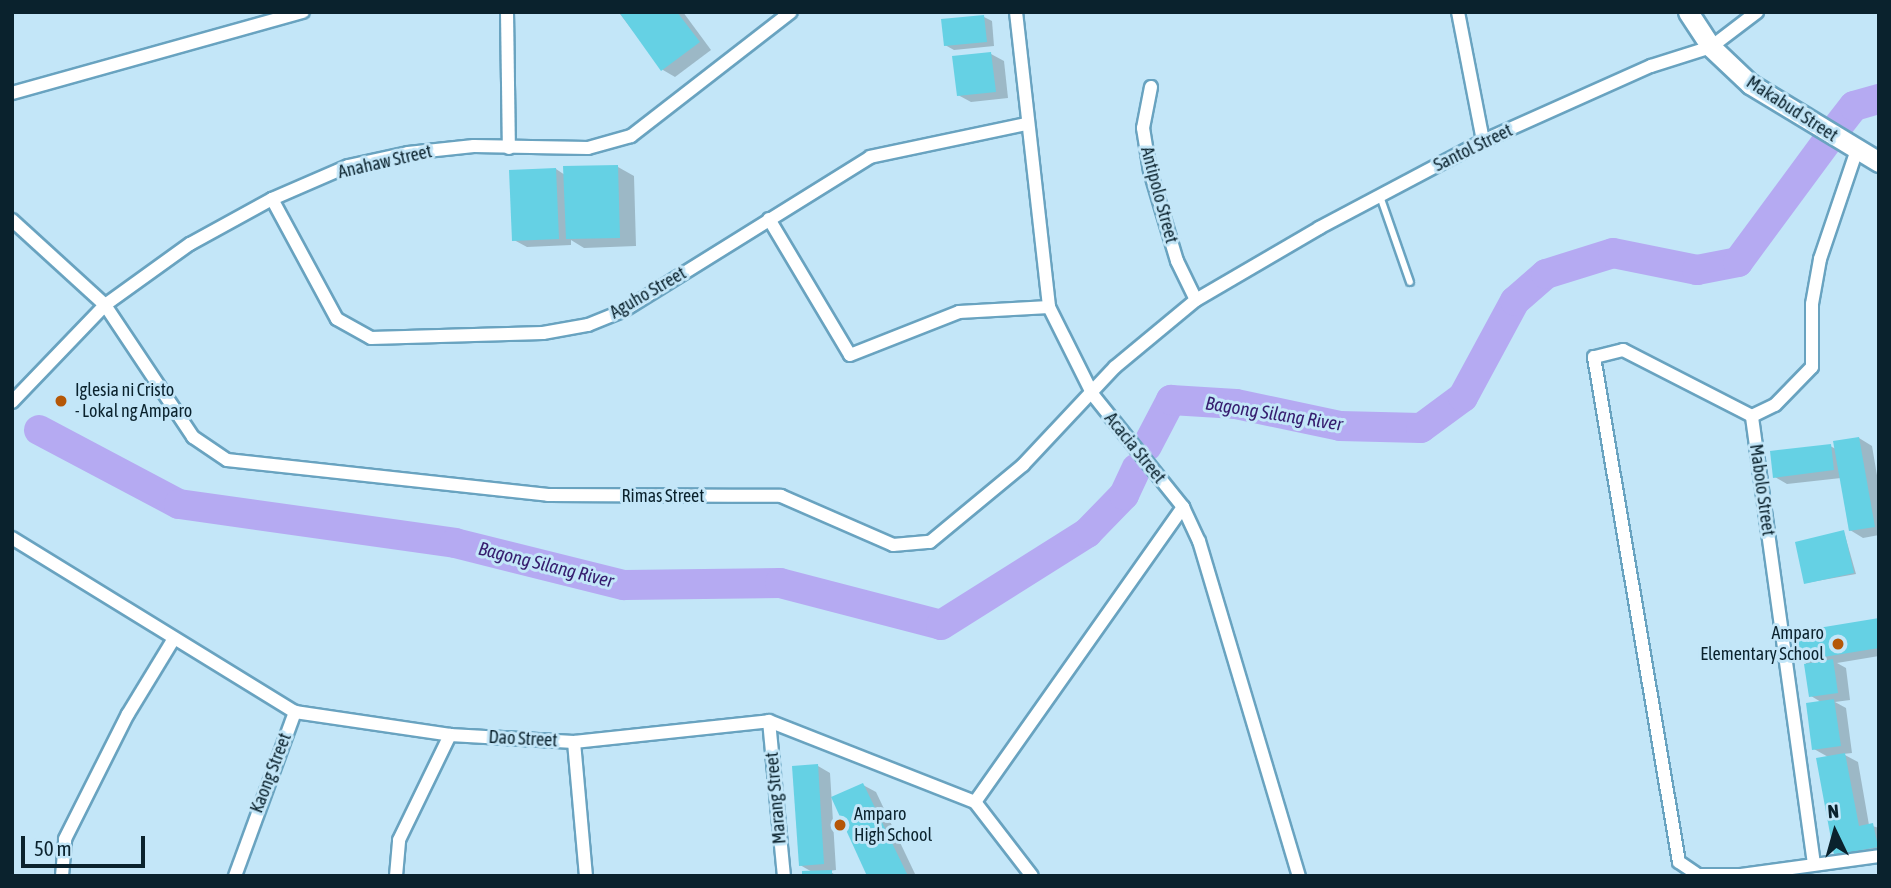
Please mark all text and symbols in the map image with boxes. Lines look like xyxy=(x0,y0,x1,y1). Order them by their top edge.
street label: Makabud Street xyxy=(1742,72,1842,146)
street label: Santol Street xyxy=(1430,120,1516,176)
street label: Anahaw Street xyxy=(336,141,434,183)
street label: Antipolo Street xyxy=(1136,144,1182,246)
street label: Aguho Street xyxy=(606,263,690,323)
place label: Iglesia ni Cristo - Lokal ng Amparo xyxy=(75,380,192,422)
water label: Bagong Silang River xyxy=(1204,392,1344,436)
marker: Iglesia ni Cristo - Lokal ng Amparo xyxy=(53,393,69,409)
street label: Acacia Street xyxy=(1100,408,1170,488)
street label: Mabolo Street xyxy=(1745,443,1779,537)
street label: Rimas Street xyxy=(622,485,704,507)
water label: Bagong Silang River xyxy=(476,537,616,593)
place label: Amparo Elementary School xyxy=(1700,623,1824,666)
marker: Amparo Elementary School xyxy=(1830,636,1846,652)
street label: Dao Street xyxy=(488,726,558,752)
street label: Kaong Street xyxy=(246,730,296,816)
street label: Marang Street xyxy=(761,751,791,845)
north arrow xyxy=(1800,797,1870,867)
text: N xyxy=(1827,800,1840,823)
place label: Amparo High School xyxy=(854,804,932,846)
marker: Amparo High School xyxy=(832,817,848,833)
scale bar xyxy=(24,822,149,866)
text: 50 m xyxy=(34,836,72,860)

